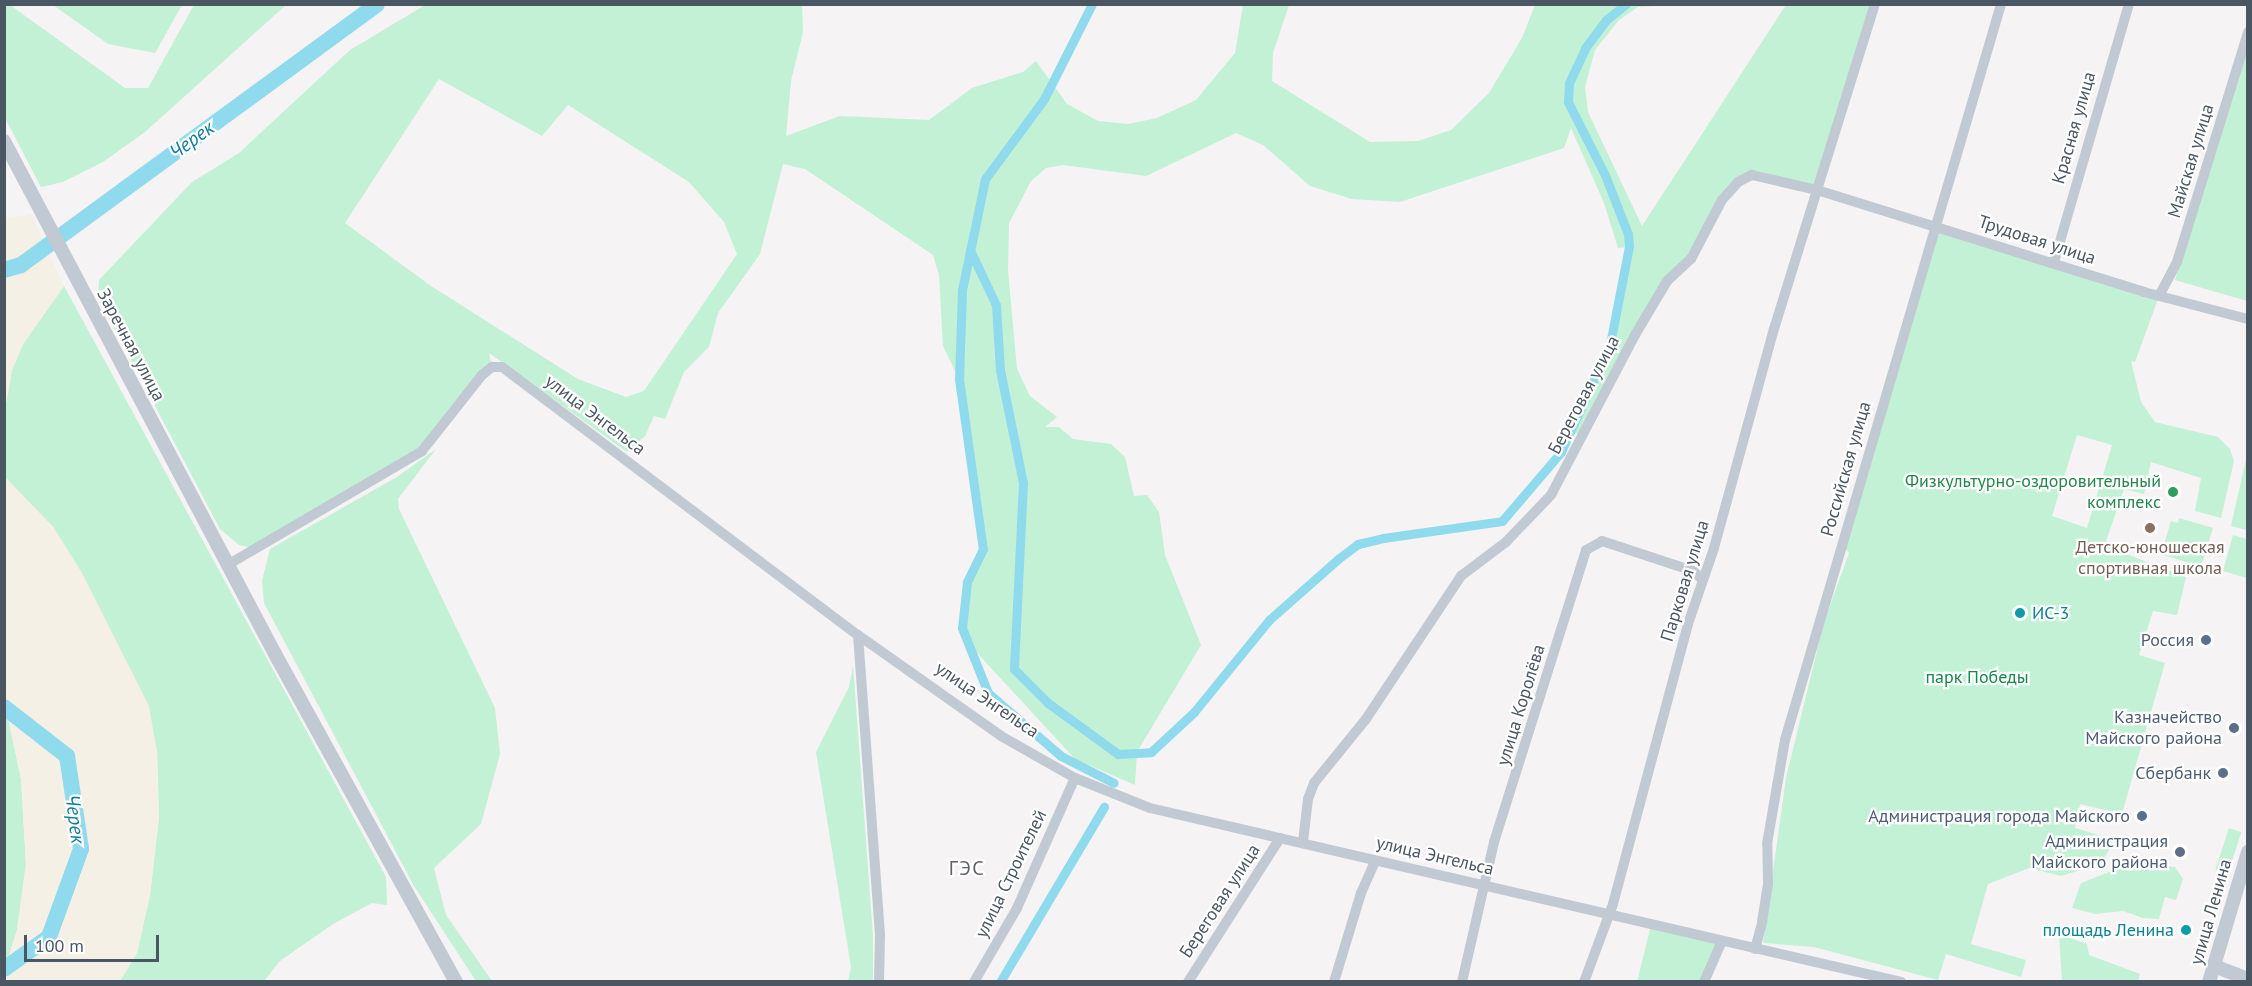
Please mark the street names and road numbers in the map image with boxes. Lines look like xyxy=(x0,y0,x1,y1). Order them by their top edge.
street label: Красная улица xyxy=(2048,69,2100,187)
street label: Майская улица xyxy=(2163,102,2219,220)
street label: Трудовая улица xyxy=(1976,211,2098,269)
street label: Заречная улица xyxy=(92,285,170,405)
street label: Береговая улица xyxy=(1544,332,1624,458)
street label: улица Энгельса xyxy=(541,370,649,460)
street label: Российская улица xyxy=(1816,399,1876,539)
street label: Парковая улица xyxy=(1656,518,1714,644)
street label: улица Королёва xyxy=(1492,642,1550,768)
street label: улица Энгельса xyxy=(931,657,1043,743)
street label: улица Строителей xyxy=(971,806,1051,942)
street label: улица Энгельса xyxy=(1374,832,1496,880)
street label: Береговая улица xyxy=(1175,840,1265,962)
street label: улица Ленина xyxy=(2186,857,2236,967)

